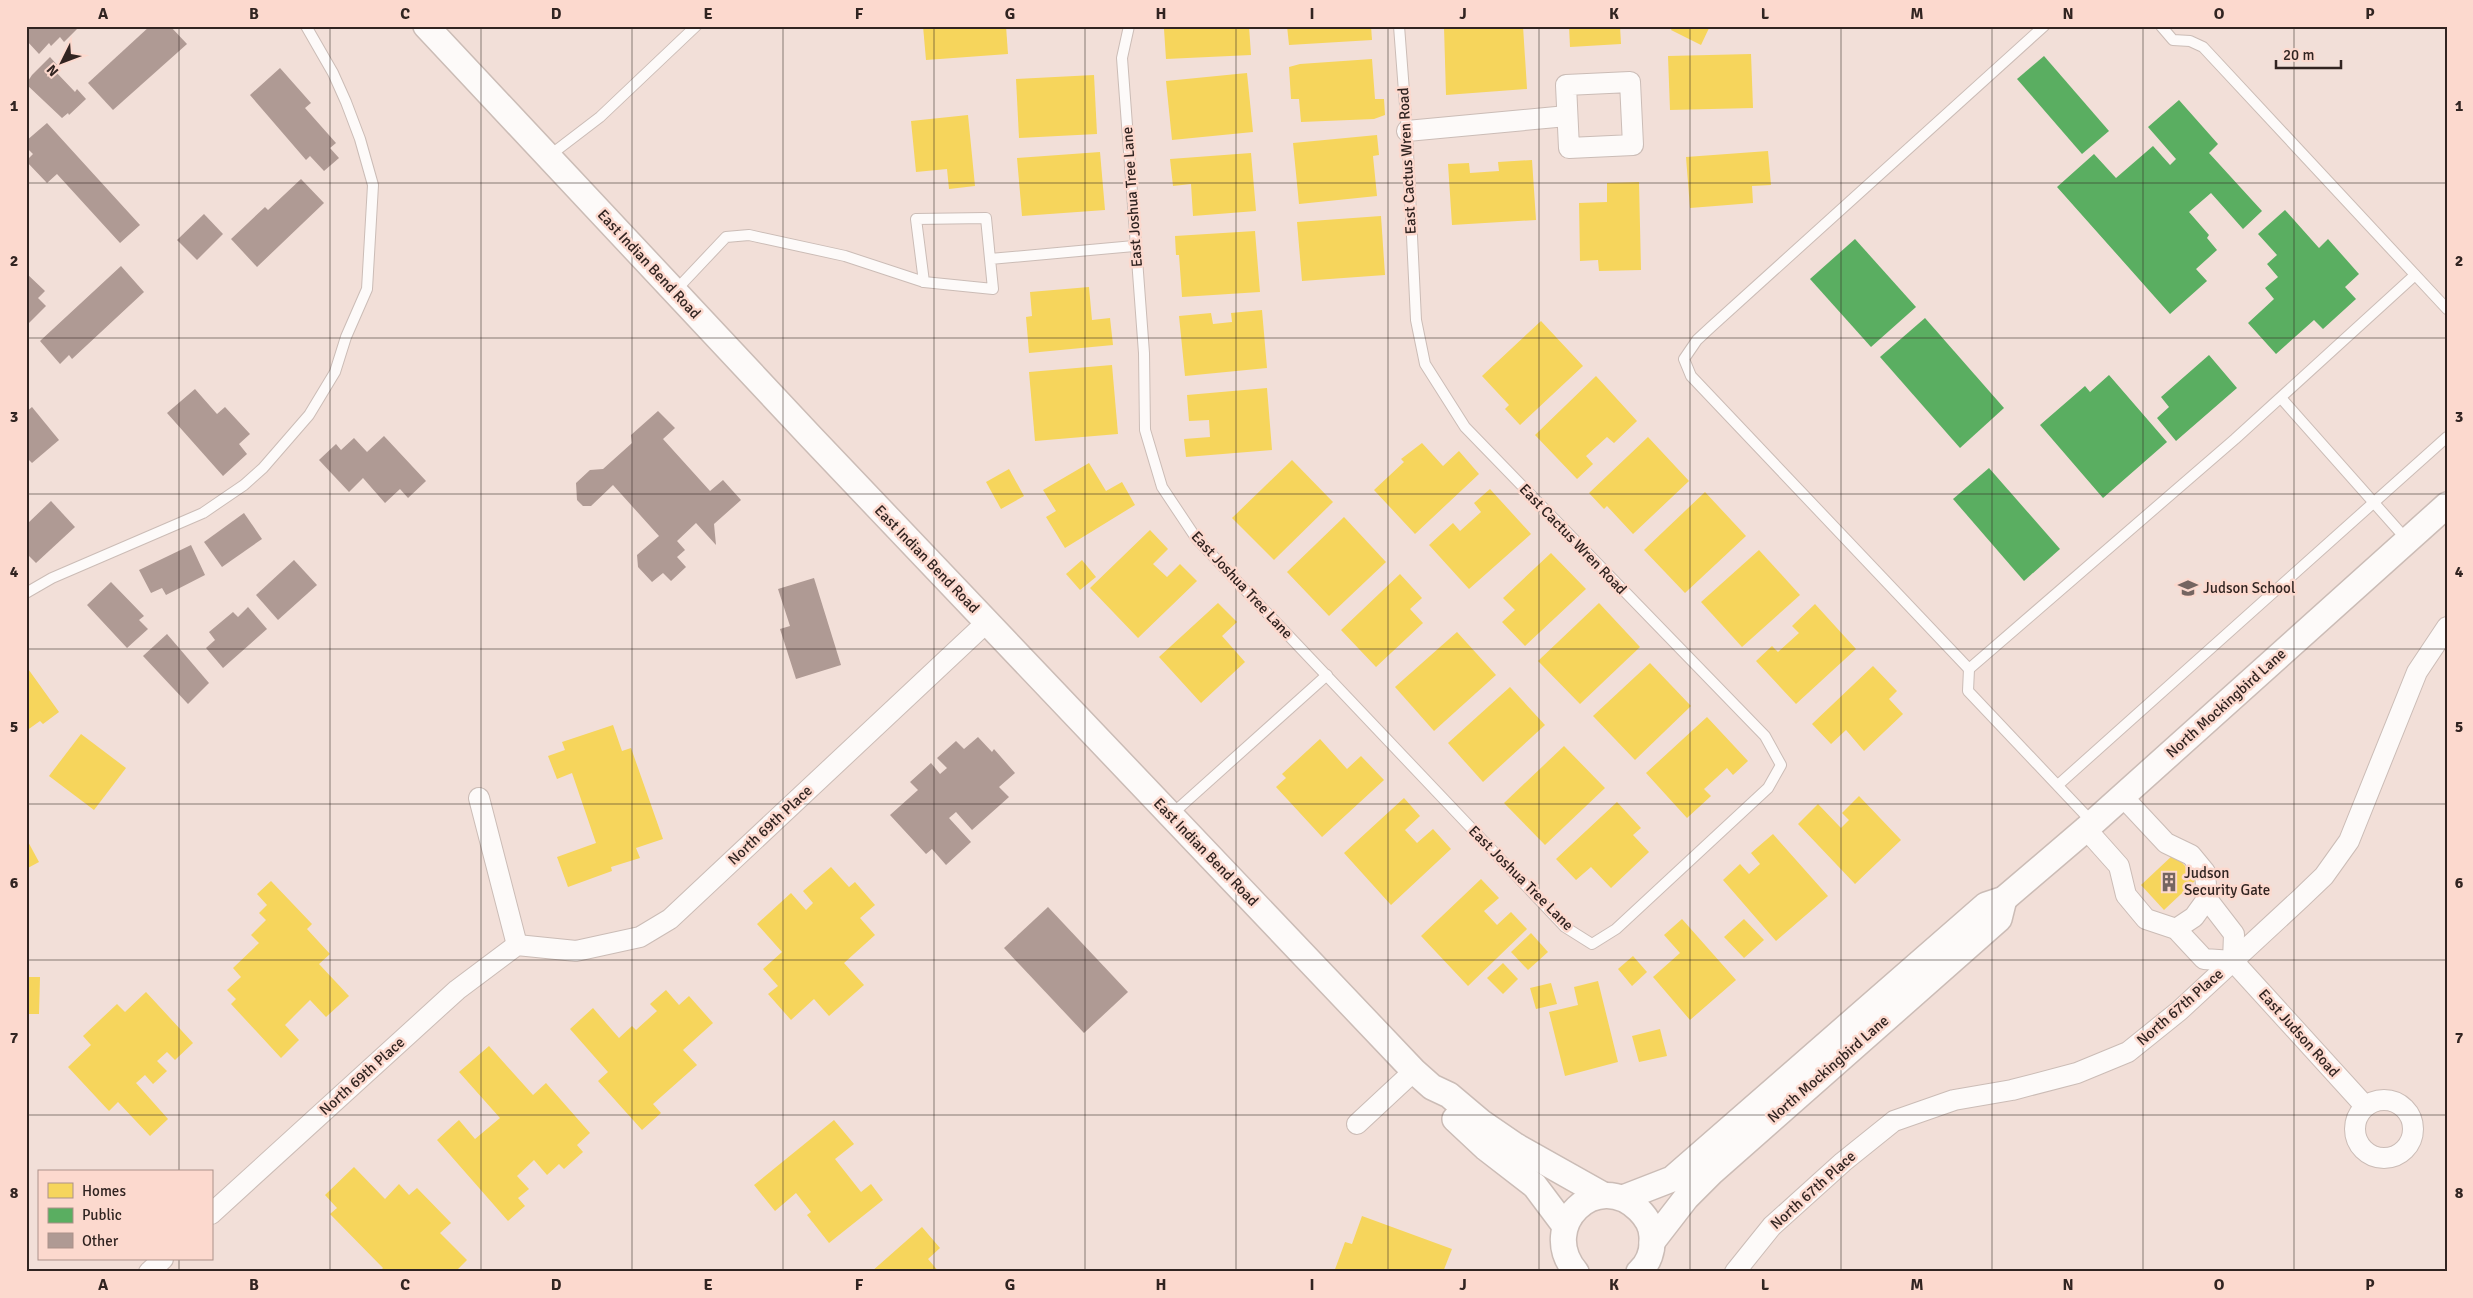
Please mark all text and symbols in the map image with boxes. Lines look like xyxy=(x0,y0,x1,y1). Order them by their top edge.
text: A xyxy=(98,4,109,24)
text: B xyxy=(249,4,259,24)
text: C xyxy=(400,4,410,24)
text: D xyxy=(551,4,562,24)
text: E xyxy=(703,4,713,24)
text: F xyxy=(855,4,864,24)
text: G xyxy=(1005,4,1015,24)
text: H xyxy=(1156,4,1166,24)
text: I xyxy=(1309,4,1315,24)
text: J xyxy=(1459,4,1467,24)
text: K xyxy=(1609,4,1619,24)
text: L xyxy=(1761,4,1770,24)
text: M xyxy=(1910,4,1924,24)
text: N xyxy=(2062,4,2074,24)
text: O xyxy=(2214,4,2225,24)
text: P xyxy=(2365,4,2375,24)
north arrow xyxy=(38,38,88,88)
scale bar xyxy=(2276,38,2340,70)
text: 20 m xyxy=(2283,46,2314,64)
text: N xyxy=(43,61,62,80)
street label: East Cactus Wren Road xyxy=(1394,87,1420,235)
text: 1 xyxy=(10,96,19,116)
text: 1 xyxy=(2455,96,2464,116)
street label: East Joshua Tree Lane xyxy=(1118,126,1146,268)
street label: East Indian Bend Road xyxy=(594,206,704,322)
text: 2 xyxy=(10,251,18,271)
text: 2 xyxy=(2455,251,2463,271)
text: 3 xyxy=(10,407,18,427)
text: 3 xyxy=(2455,407,2463,427)
street label: East Cactus Wren Road xyxy=(1516,480,1630,598)
street label: East Indian Bend Road xyxy=(871,501,983,617)
street label: East Joshua Tree Lane xyxy=(1187,527,1297,643)
text: 4 xyxy=(10,562,19,582)
text: 4 xyxy=(2455,562,2464,582)
school or university icon: Judson School xyxy=(2177,577,2199,599)
place label: Judson School xyxy=(2203,579,2295,597)
street label: North Mockingbird Lane xyxy=(2162,645,2290,761)
text: 5 xyxy=(10,717,18,737)
text: 5 xyxy=(2455,717,2463,737)
street label: North 69th Place xyxy=(724,781,816,869)
street label: East Indian Bend Road xyxy=(1150,794,1262,910)
street label: East Joshua Tree Lane xyxy=(1465,822,1577,934)
place label: Judson Security Gate xyxy=(2184,864,2270,899)
building icon: Judson Security Gate xyxy=(2158,871,2180,893)
text: 6 xyxy=(10,873,19,893)
text: 6 xyxy=(2455,873,2464,893)
street label: North 67th Place xyxy=(2133,965,2227,1049)
street label: East Judson Road xyxy=(2255,985,2343,1081)
street label: North Mockingbird Lane xyxy=(1764,1011,1892,1127)
text: 7 xyxy=(10,1028,19,1048)
text: 7 xyxy=(2455,1028,2464,1048)
street label: North 69th Place xyxy=(316,1033,408,1119)
street label: North 67th Place xyxy=(1767,1147,1859,1233)
legend xyxy=(38,1170,212,1260)
text: Homes xyxy=(82,1182,126,1200)
text: 8 xyxy=(10,1183,19,1203)
text: 8 xyxy=(2455,1183,2464,1203)
text: Public xyxy=(82,1206,122,1224)
text: Other xyxy=(82,1232,119,1250)
text: A xyxy=(98,1275,109,1295)
text: B xyxy=(249,1275,259,1295)
text: C xyxy=(400,1275,410,1295)
text: D xyxy=(551,1275,562,1295)
text: E xyxy=(703,1275,713,1295)
text: F xyxy=(855,1275,864,1295)
text: G xyxy=(1005,1275,1015,1295)
text: H xyxy=(1156,1275,1166,1295)
text: I xyxy=(1309,1275,1315,1295)
text: J xyxy=(1459,1275,1467,1295)
text: K xyxy=(1609,1275,1619,1295)
text: L xyxy=(1761,1275,1770,1295)
text: M xyxy=(1910,1275,1924,1295)
text: N xyxy=(2062,1275,2074,1295)
text: O xyxy=(2214,1275,2225,1295)
text: P xyxy=(2365,1275,2375,1295)

